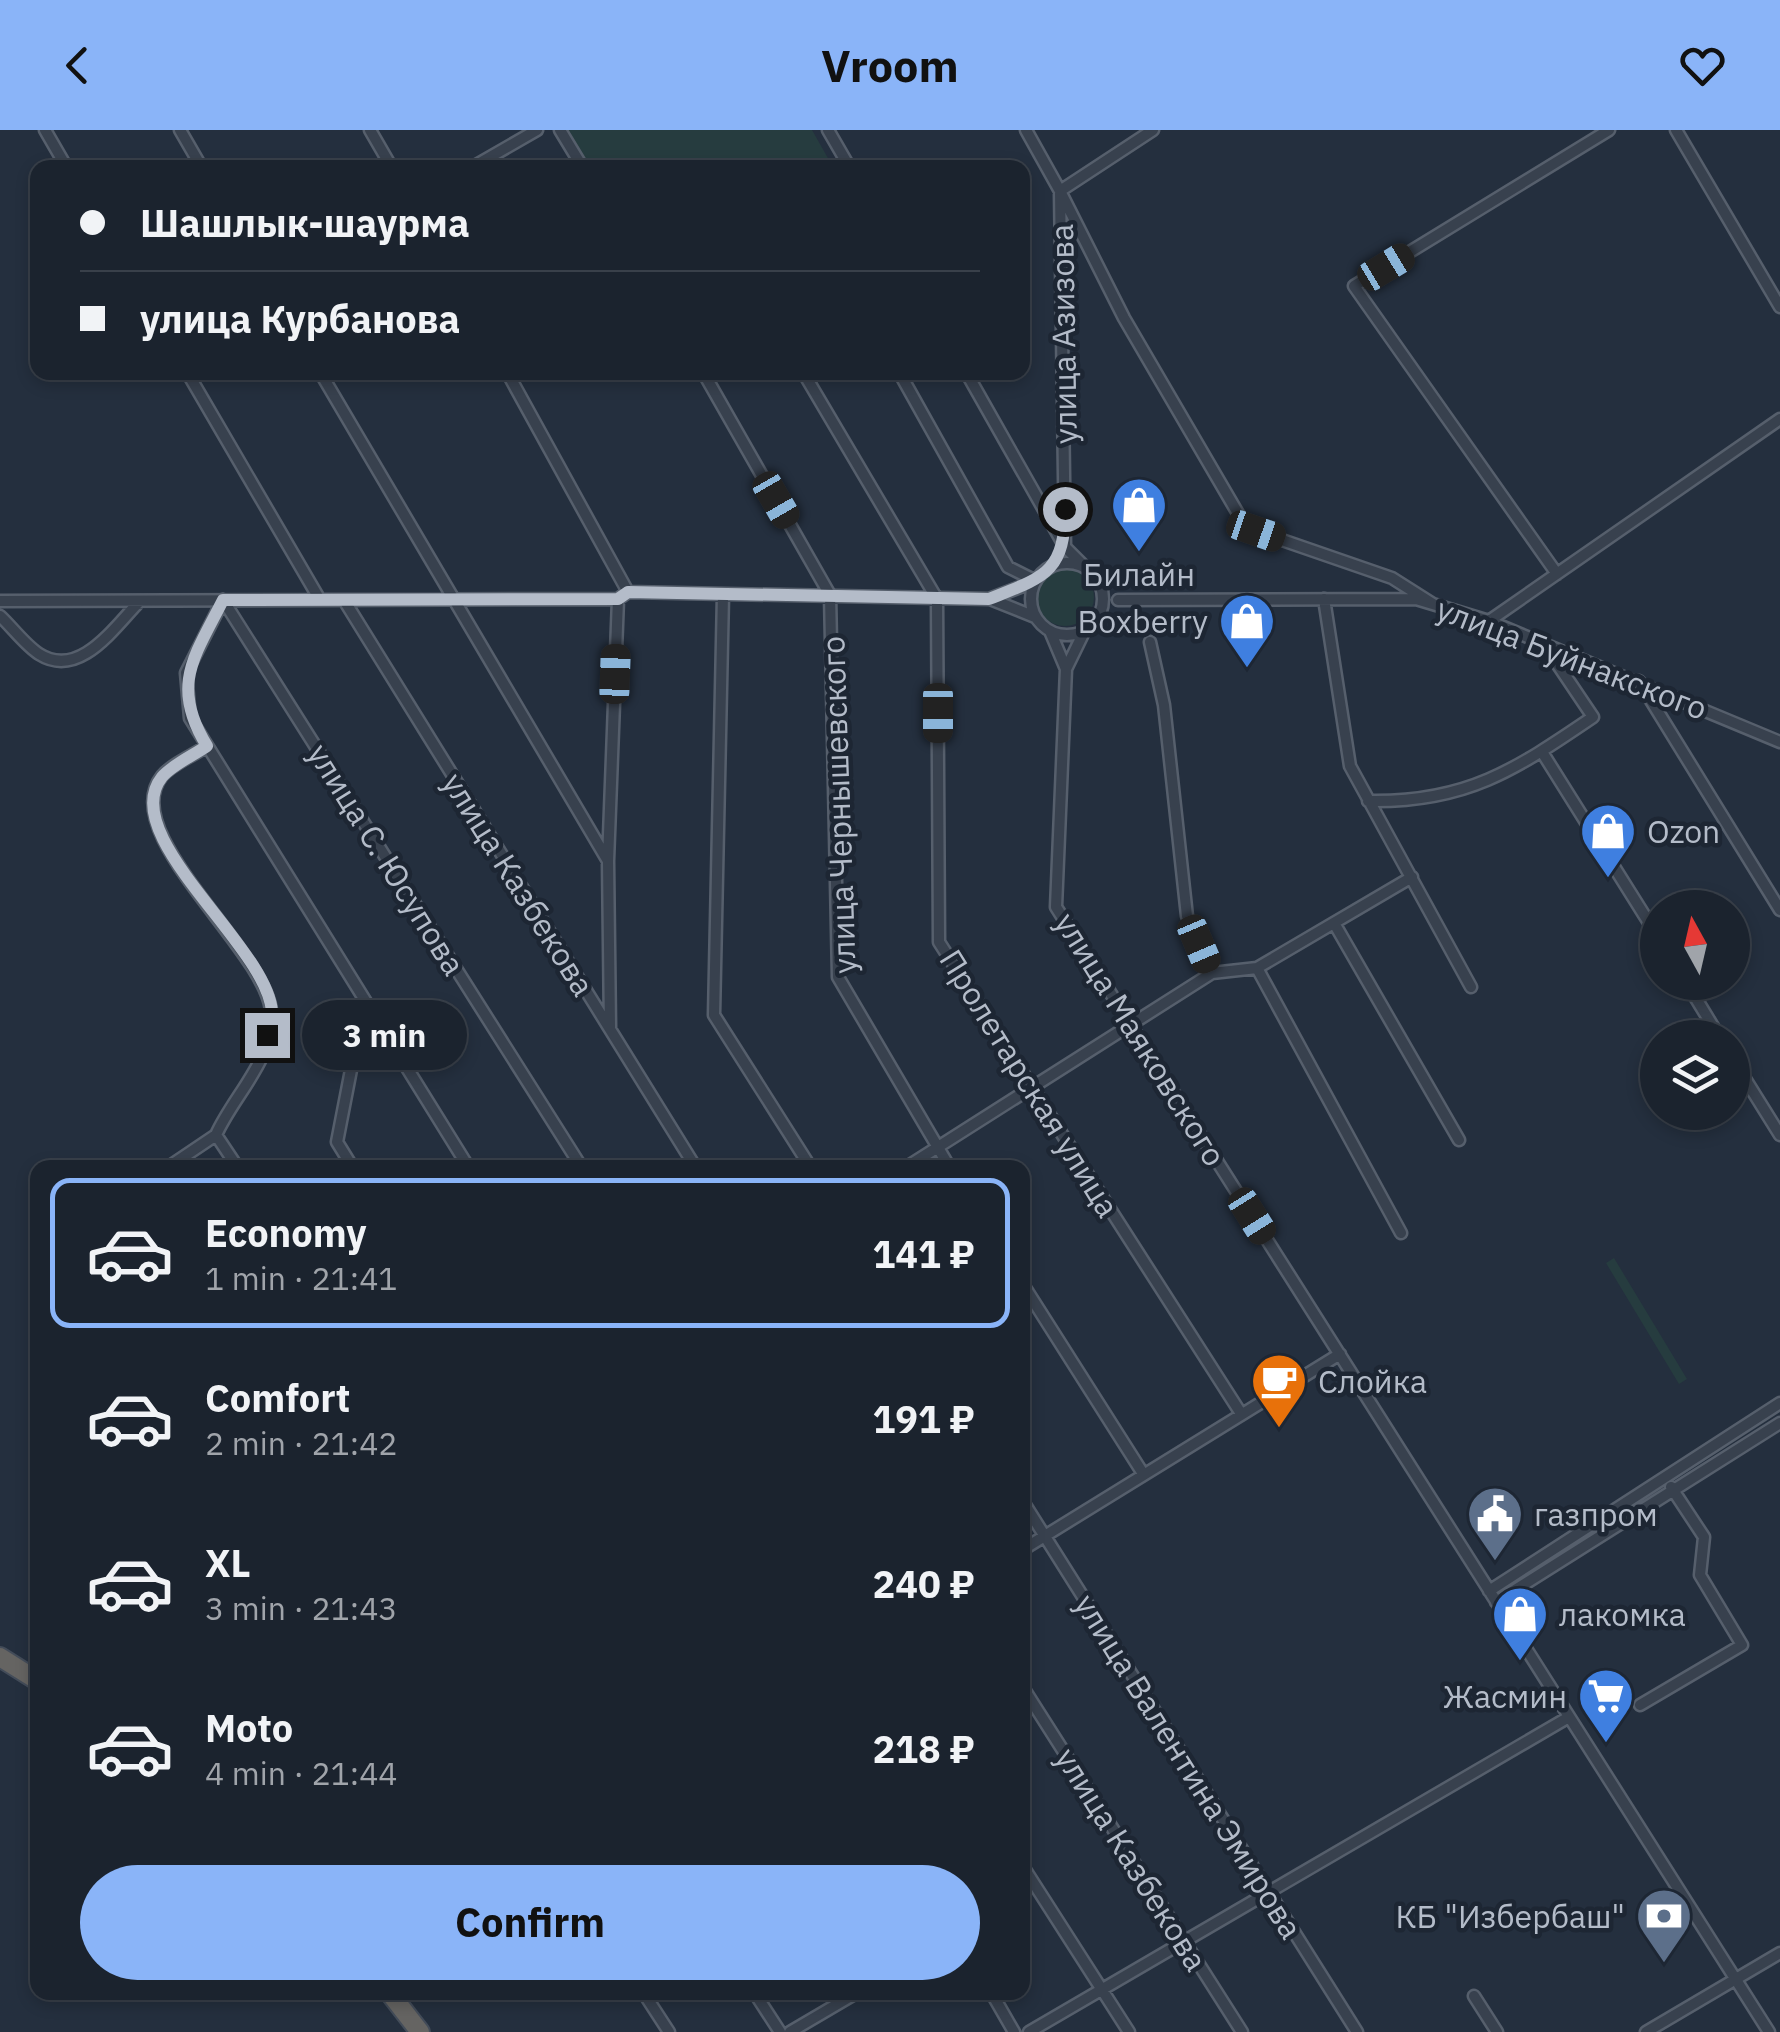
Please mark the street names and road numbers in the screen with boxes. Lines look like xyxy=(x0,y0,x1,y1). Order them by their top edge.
street label: улица Азизова xyxy=(1040,224,1086,444)
street label: улица Буйнакского xyxy=(1431,587,1713,729)
street label: улица Чернышевского xyxy=(811,635,865,975)
street label: улица С. Юсупова xyxy=(299,735,475,983)
street label: улица Казбекова xyxy=(433,764,605,1004)
street label: улица Маяковского xyxy=(1046,904,1236,1174)
street label: Пролетарская улица xyxy=(931,941,1129,1225)
street label: улица Валентина Эмирова xyxy=(1066,1586,1312,1946)
street label: улица Казбекова xyxy=(1046,1739,1218,1979)

